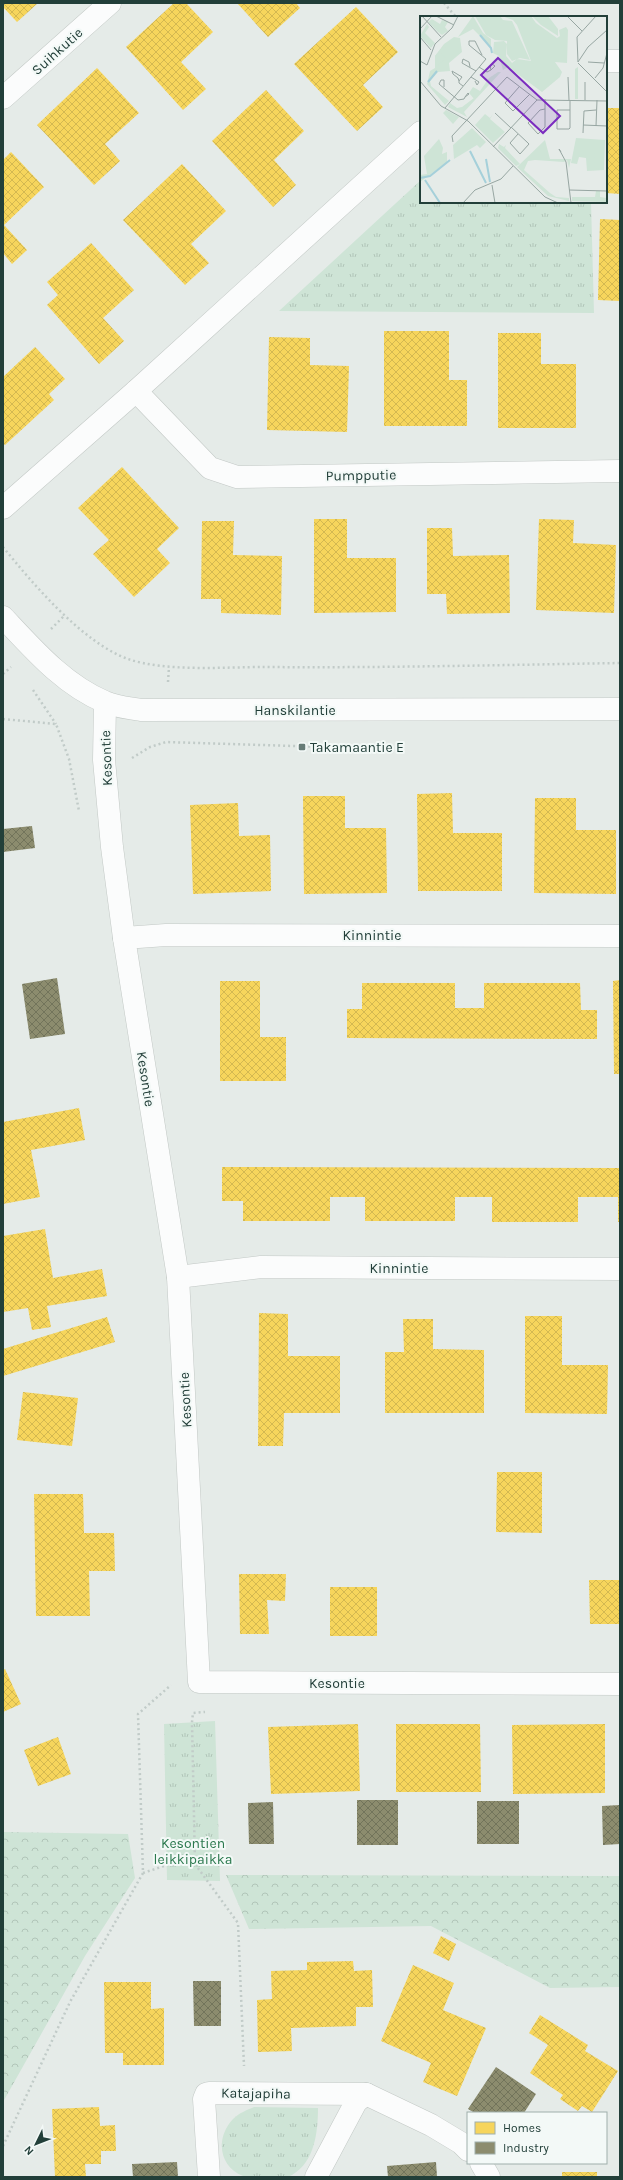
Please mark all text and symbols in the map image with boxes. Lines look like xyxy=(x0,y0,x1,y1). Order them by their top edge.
inset map xyxy=(420,16,607,203)
street label: Suihkutie xyxy=(28,24,86,79)
street label: Pumpputie xyxy=(325,466,397,485)
street label: Hanskilantie xyxy=(254,702,336,719)
street label: Kesontie xyxy=(97,730,116,786)
place label: Takamaantie E xyxy=(310,739,404,756)
marker: Takamaantie E xyxy=(297,742,307,752)
street label: Kinnintie xyxy=(343,927,401,944)
street label: Kesontie xyxy=(133,1050,158,1108)
street label: Kinnintie xyxy=(370,1260,428,1277)
street label: Kesontie xyxy=(176,1372,195,1428)
street label: Kesontie xyxy=(309,1675,365,1692)
park label: Kesontien leikkipaikka xyxy=(154,1835,232,1868)
street label: Katajapiha xyxy=(221,2084,291,2103)
legend xyxy=(467,2112,607,2164)
text: Homes xyxy=(503,2121,541,2135)
north arrow xyxy=(16,2124,56,2164)
text: Industry xyxy=(503,2141,549,2155)
text: N xyxy=(22,2143,36,2158)

